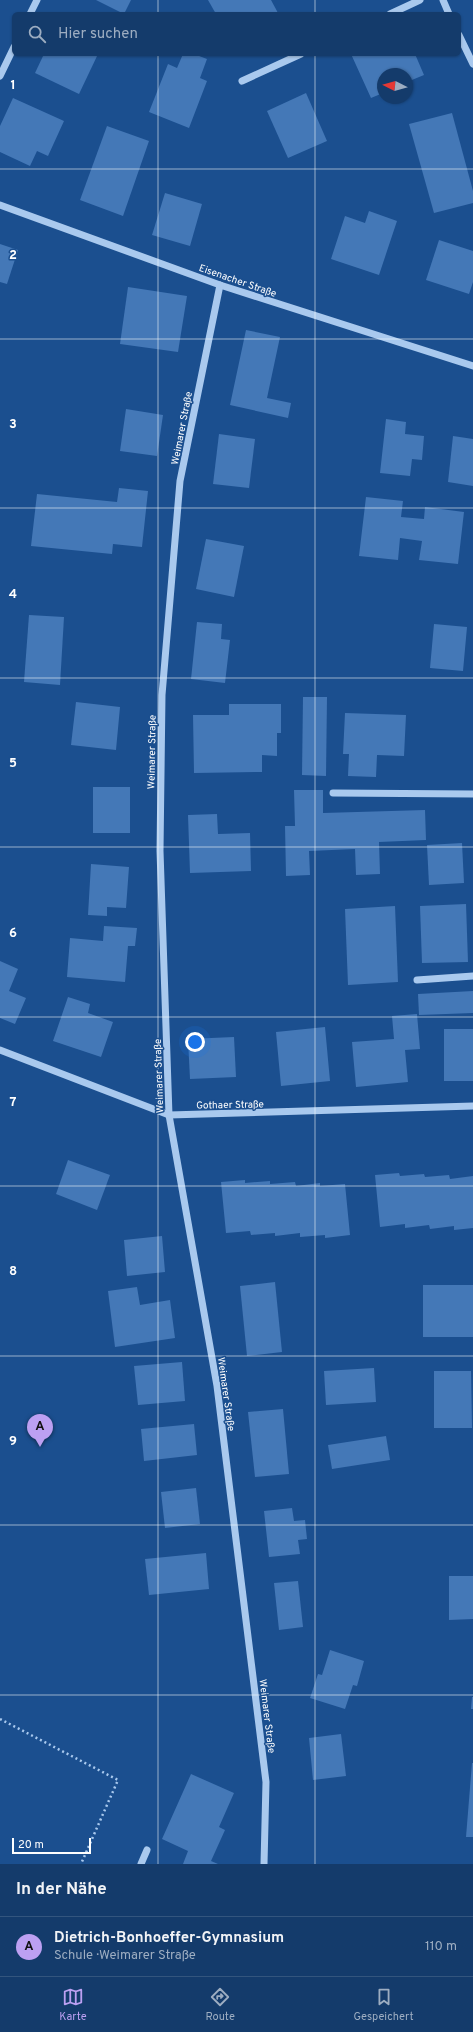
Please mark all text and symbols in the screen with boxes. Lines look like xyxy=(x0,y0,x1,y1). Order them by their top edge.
search box xyxy=(12,12,461,56)
icon: search xyxy=(26,23,48,45)
text: Hier suchen xyxy=(58,25,138,44)
north arrow xyxy=(377,68,413,104)
text: 1 xyxy=(10,78,16,94)
text: 2 xyxy=(9,248,17,264)
street label: Eisenacher Straße xyxy=(197,262,278,301)
street label: Weimarer Straße xyxy=(169,390,196,466)
text: 3 xyxy=(9,417,17,433)
text: 4 xyxy=(9,587,17,603)
street label: Weimarer Straße xyxy=(145,715,160,789)
text: 5 xyxy=(9,756,17,772)
text: 6 xyxy=(9,926,17,942)
your location xyxy=(185,1032,205,1052)
street label: Weimarer Straße xyxy=(152,1038,167,1113)
text: 7 xyxy=(10,1095,17,1111)
street label: Gothaer Straße xyxy=(196,1098,264,1113)
text: 8 xyxy=(9,1264,17,1280)
street label: Weimarer Straße xyxy=(214,1356,237,1432)
pin: A xyxy=(27,1414,53,1447)
text: 9 xyxy=(9,1434,17,1450)
street label: Weimarer Straße xyxy=(256,1678,278,1754)
scale bar xyxy=(12,1836,91,1855)
text: 20 m xyxy=(18,1838,44,1852)
text: In der Nähe xyxy=(16,1879,107,1901)
text: Dietrich-Bonhoeffer-Gymnasium xyxy=(54,1929,284,1948)
text: A xyxy=(24,1939,34,1955)
text: 110 m xyxy=(425,1939,457,1955)
text: Schule · Weimarer Straße xyxy=(54,1948,196,1964)
tab: Karte xyxy=(59,1986,87,2024)
tab: Route xyxy=(205,1986,235,2024)
tab: Gespeichert xyxy=(354,1986,414,2024)

